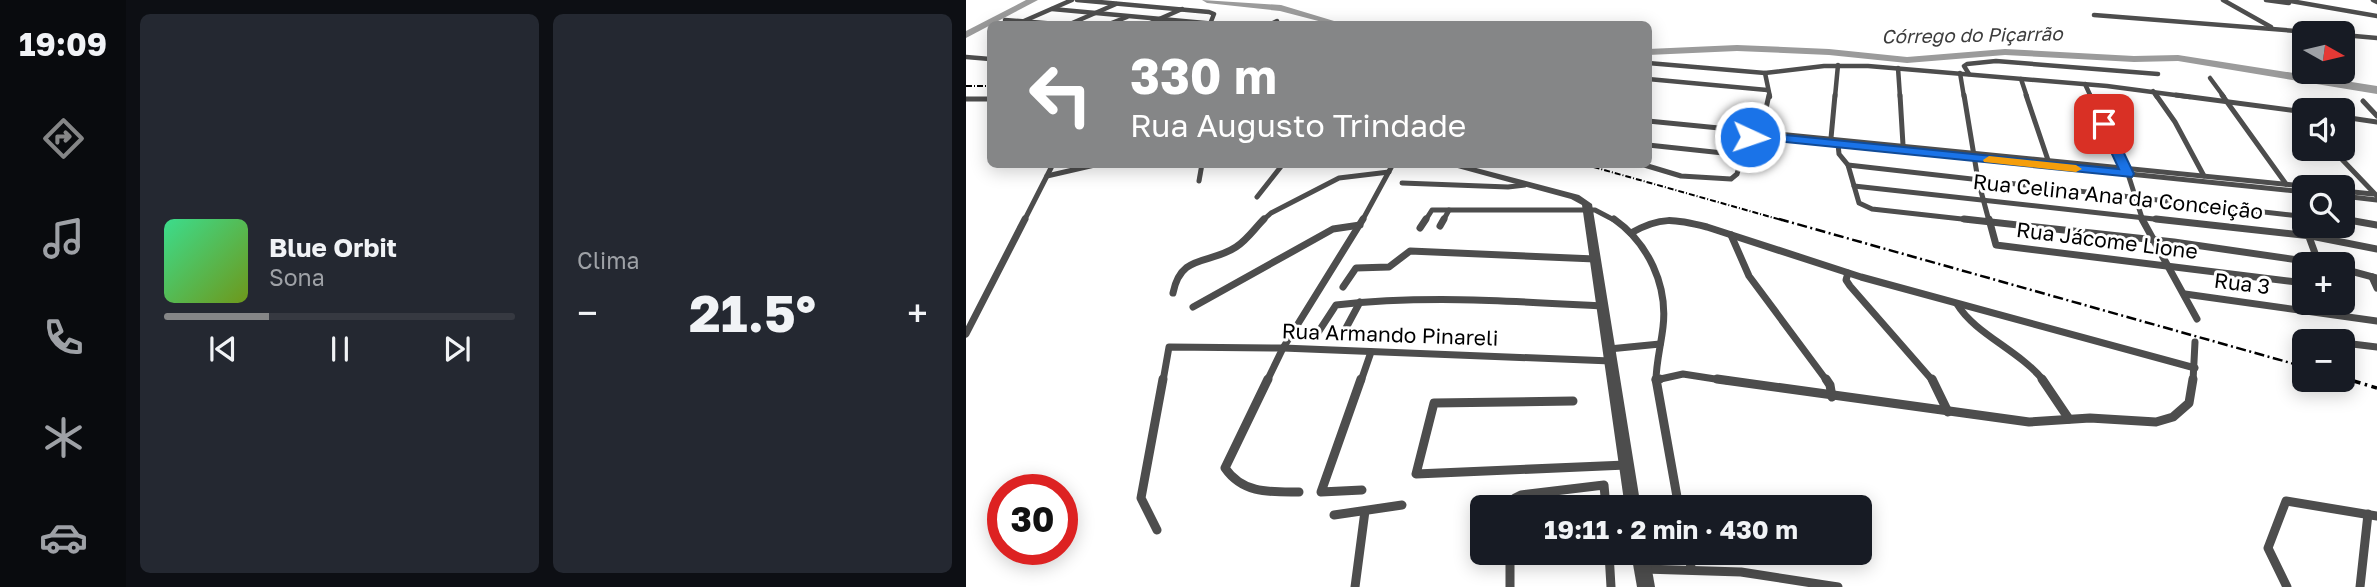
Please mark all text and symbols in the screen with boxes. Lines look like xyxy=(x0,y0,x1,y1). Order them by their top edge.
water label: Córrego do Piçarrão xyxy=(1881,21,2064,48)
north arrow xyxy=(2292,21,2356,84)
map controls xyxy=(2292,21,2355,392)
text: 19:09 xyxy=(19,25,107,63)
text: 330 m xyxy=(1130,46,1277,105)
icon: left xyxy=(1015,49,1106,140)
pin xyxy=(2074,94,2134,154)
button: sound xyxy=(2292,98,2355,161)
position arrow xyxy=(1713,100,1787,174)
icon: arrive xyxy=(2085,105,2123,143)
text: Rua Augusto Trindade xyxy=(1130,106,1466,144)
icon: directions xyxy=(39,114,88,163)
street label: Rua Celina Ana da Conceição xyxy=(1972,168,2264,224)
button: search xyxy=(2292,175,2355,238)
icon: music xyxy=(39,214,88,263)
street label: Rua Jácome Lione xyxy=(2015,216,2199,264)
text: Blue Orbit xyxy=(269,232,397,263)
text: Clima xyxy=(577,246,640,274)
button: + xyxy=(2292,252,2355,315)
text: Sona xyxy=(269,263,325,291)
street label: Rua 3 xyxy=(2213,267,2271,299)
text: 21.5° xyxy=(689,281,816,343)
text: − xyxy=(577,290,598,335)
text: + xyxy=(907,290,928,335)
icon: phone xyxy=(39,313,88,362)
street label: Rua Armando Pinareli xyxy=(1281,317,1499,351)
button: − xyxy=(2292,329,2355,392)
icon: previous xyxy=(204,330,242,368)
icon: pause xyxy=(321,330,359,368)
icon: next xyxy=(438,330,476,368)
icon: climate xyxy=(39,413,88,462)
speed limit sign: 30 xyxy=(987,474,1078,565)
icon: car xyxy=(39,513,88,562)
text: 19:11 · 2 min · 430 m xyxy=(1544,514,1798,545)

